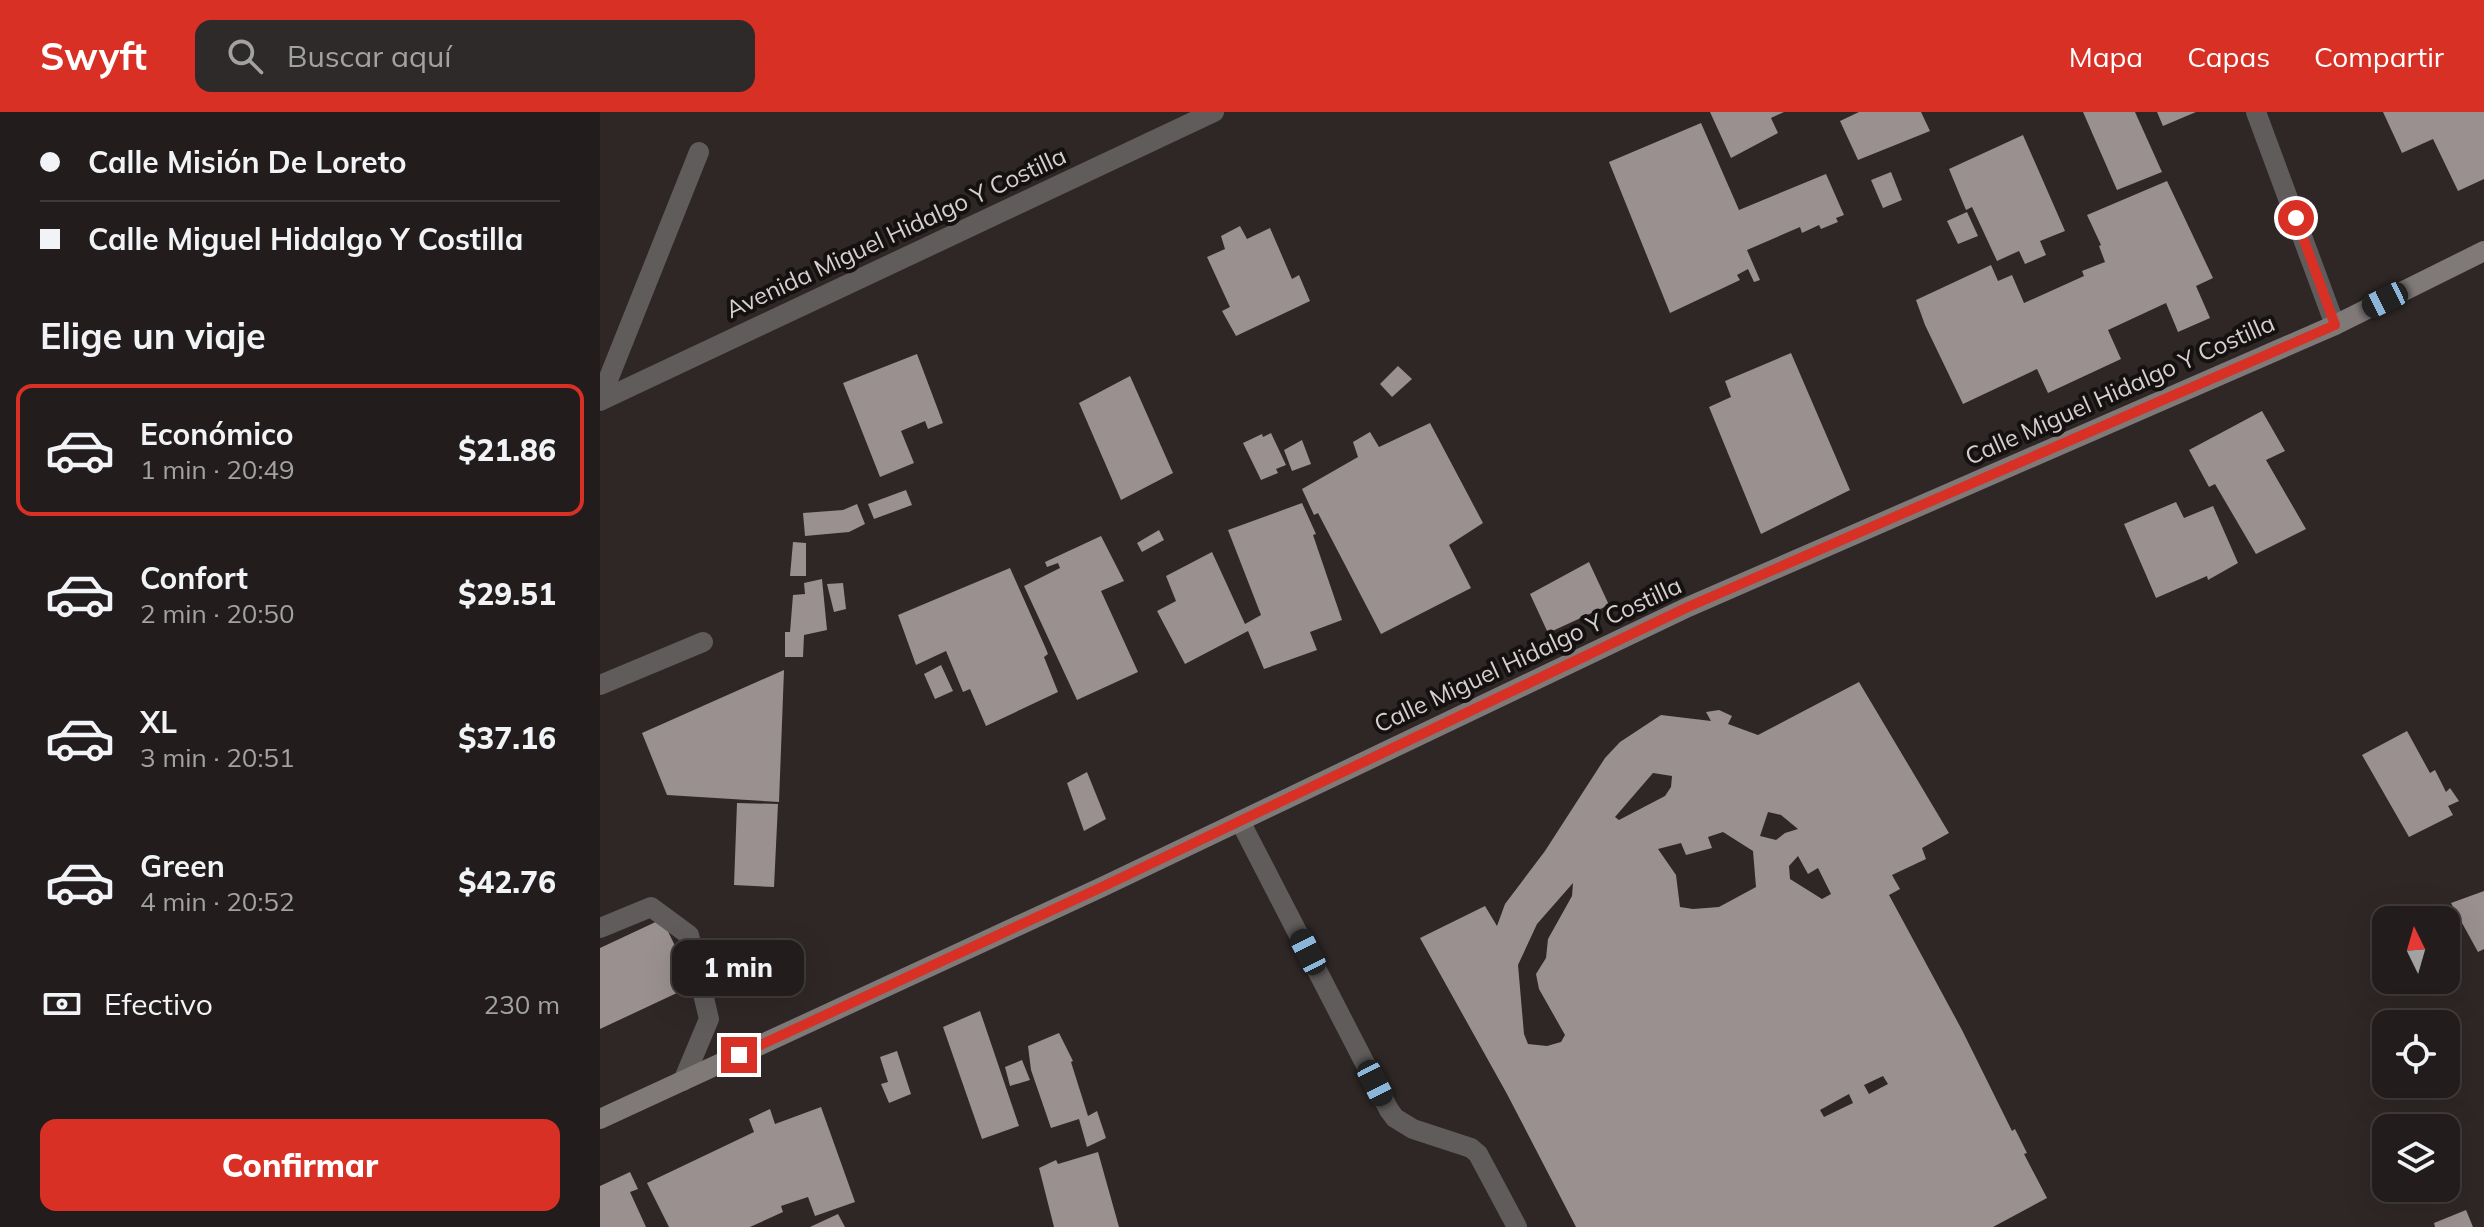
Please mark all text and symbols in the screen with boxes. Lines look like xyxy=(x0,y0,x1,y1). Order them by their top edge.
search box xyxy=(195,20,755,92)
text: Swyft xyxy=(40,32,147,80)
icon: search xyxy=(223,34,267,78)
text: Buscar aquí xyxy=(287,37,451,75)
text: Mapa xyxy=(2069,39,2143,74)
text: Capas xyxy=(2187,39,2270,74)
text: Compartir xyxy=(2314,39,2444,74)
street label: Avenida Miguel Hidalgo Y Costilla xyxy=(721,140,1070,324)
text: Calle Misión De Loreto xyxy=(88,143,407,181)
route start xyxy=(2278,200,2314,236)
text: Calle Miguel Hidalgo Y Costilla xyxy=(88,220,523,258)
car xyxy=(2358,279,2412,321)
street label: Calle Miguel Hidalgo Y Costilla xyxy=(1960,307,2279,471)
text: Elige un viaje xyxy=(40,313,266,358)
icon: car xyxy=(44,414,116,486)
text: Económico xyxy=(140,415,294,453)
text: $21.86 xyxy=(458,431,556,469)
text: 1 min · 20:49 xyxy=(140,453,295,486)
icon: car xyxy=(44,558,116,630)
text: Confort xyxy=(140,559,248,597)
street label: Calle Miguel Hidalgo Y Costilla xyxy=(1369,570,1686,739)
text: $29.51 xyxy=(458,575,556,613)
text: 2 min · 20:50 xyxy=(140,597,295,630)
icon: car xyxy=(44,702,116,774)
text: XL xyxy=(140,703,177,741)
text: $37.16 xyxy=(458,719,556,757)
text: 3 min · 20:51 xyxy=(140,741,295,774)
icon: car xyxy=(44,846,116,918)
text: Green xyxy=(140,847,225,885)
text: $42.76 xyxy=(458,863,556,901)
text: 4 min · 20:52 xyxy=(140,885,295,918)
north arrow xyxy=(2372,906,2460,994)
map controls xyxy=(2372,906,2460,1202)
car xyxy=(1286,925,1330,979)
callout: 1 min xyxy=(673,939,805,995)
text: 1 min xyxy=(703,951,773,984)
icon: cash xyxy=(40,982,84,1026)
text: Efectivo xyxy=(104,985,213,1023)
text: 230 m xyxy=(484,988,560,1021)
button: locate xyxy=(2372,1010,2460,1098)
route end xyxy=(721,1037,757,1073)
car xyxy=(1353,1056,1397,1110)
button: layers xyxy=(2372,1114,2460,1202)
button: Confirmar xyxy=(40,1119,560,1211)

